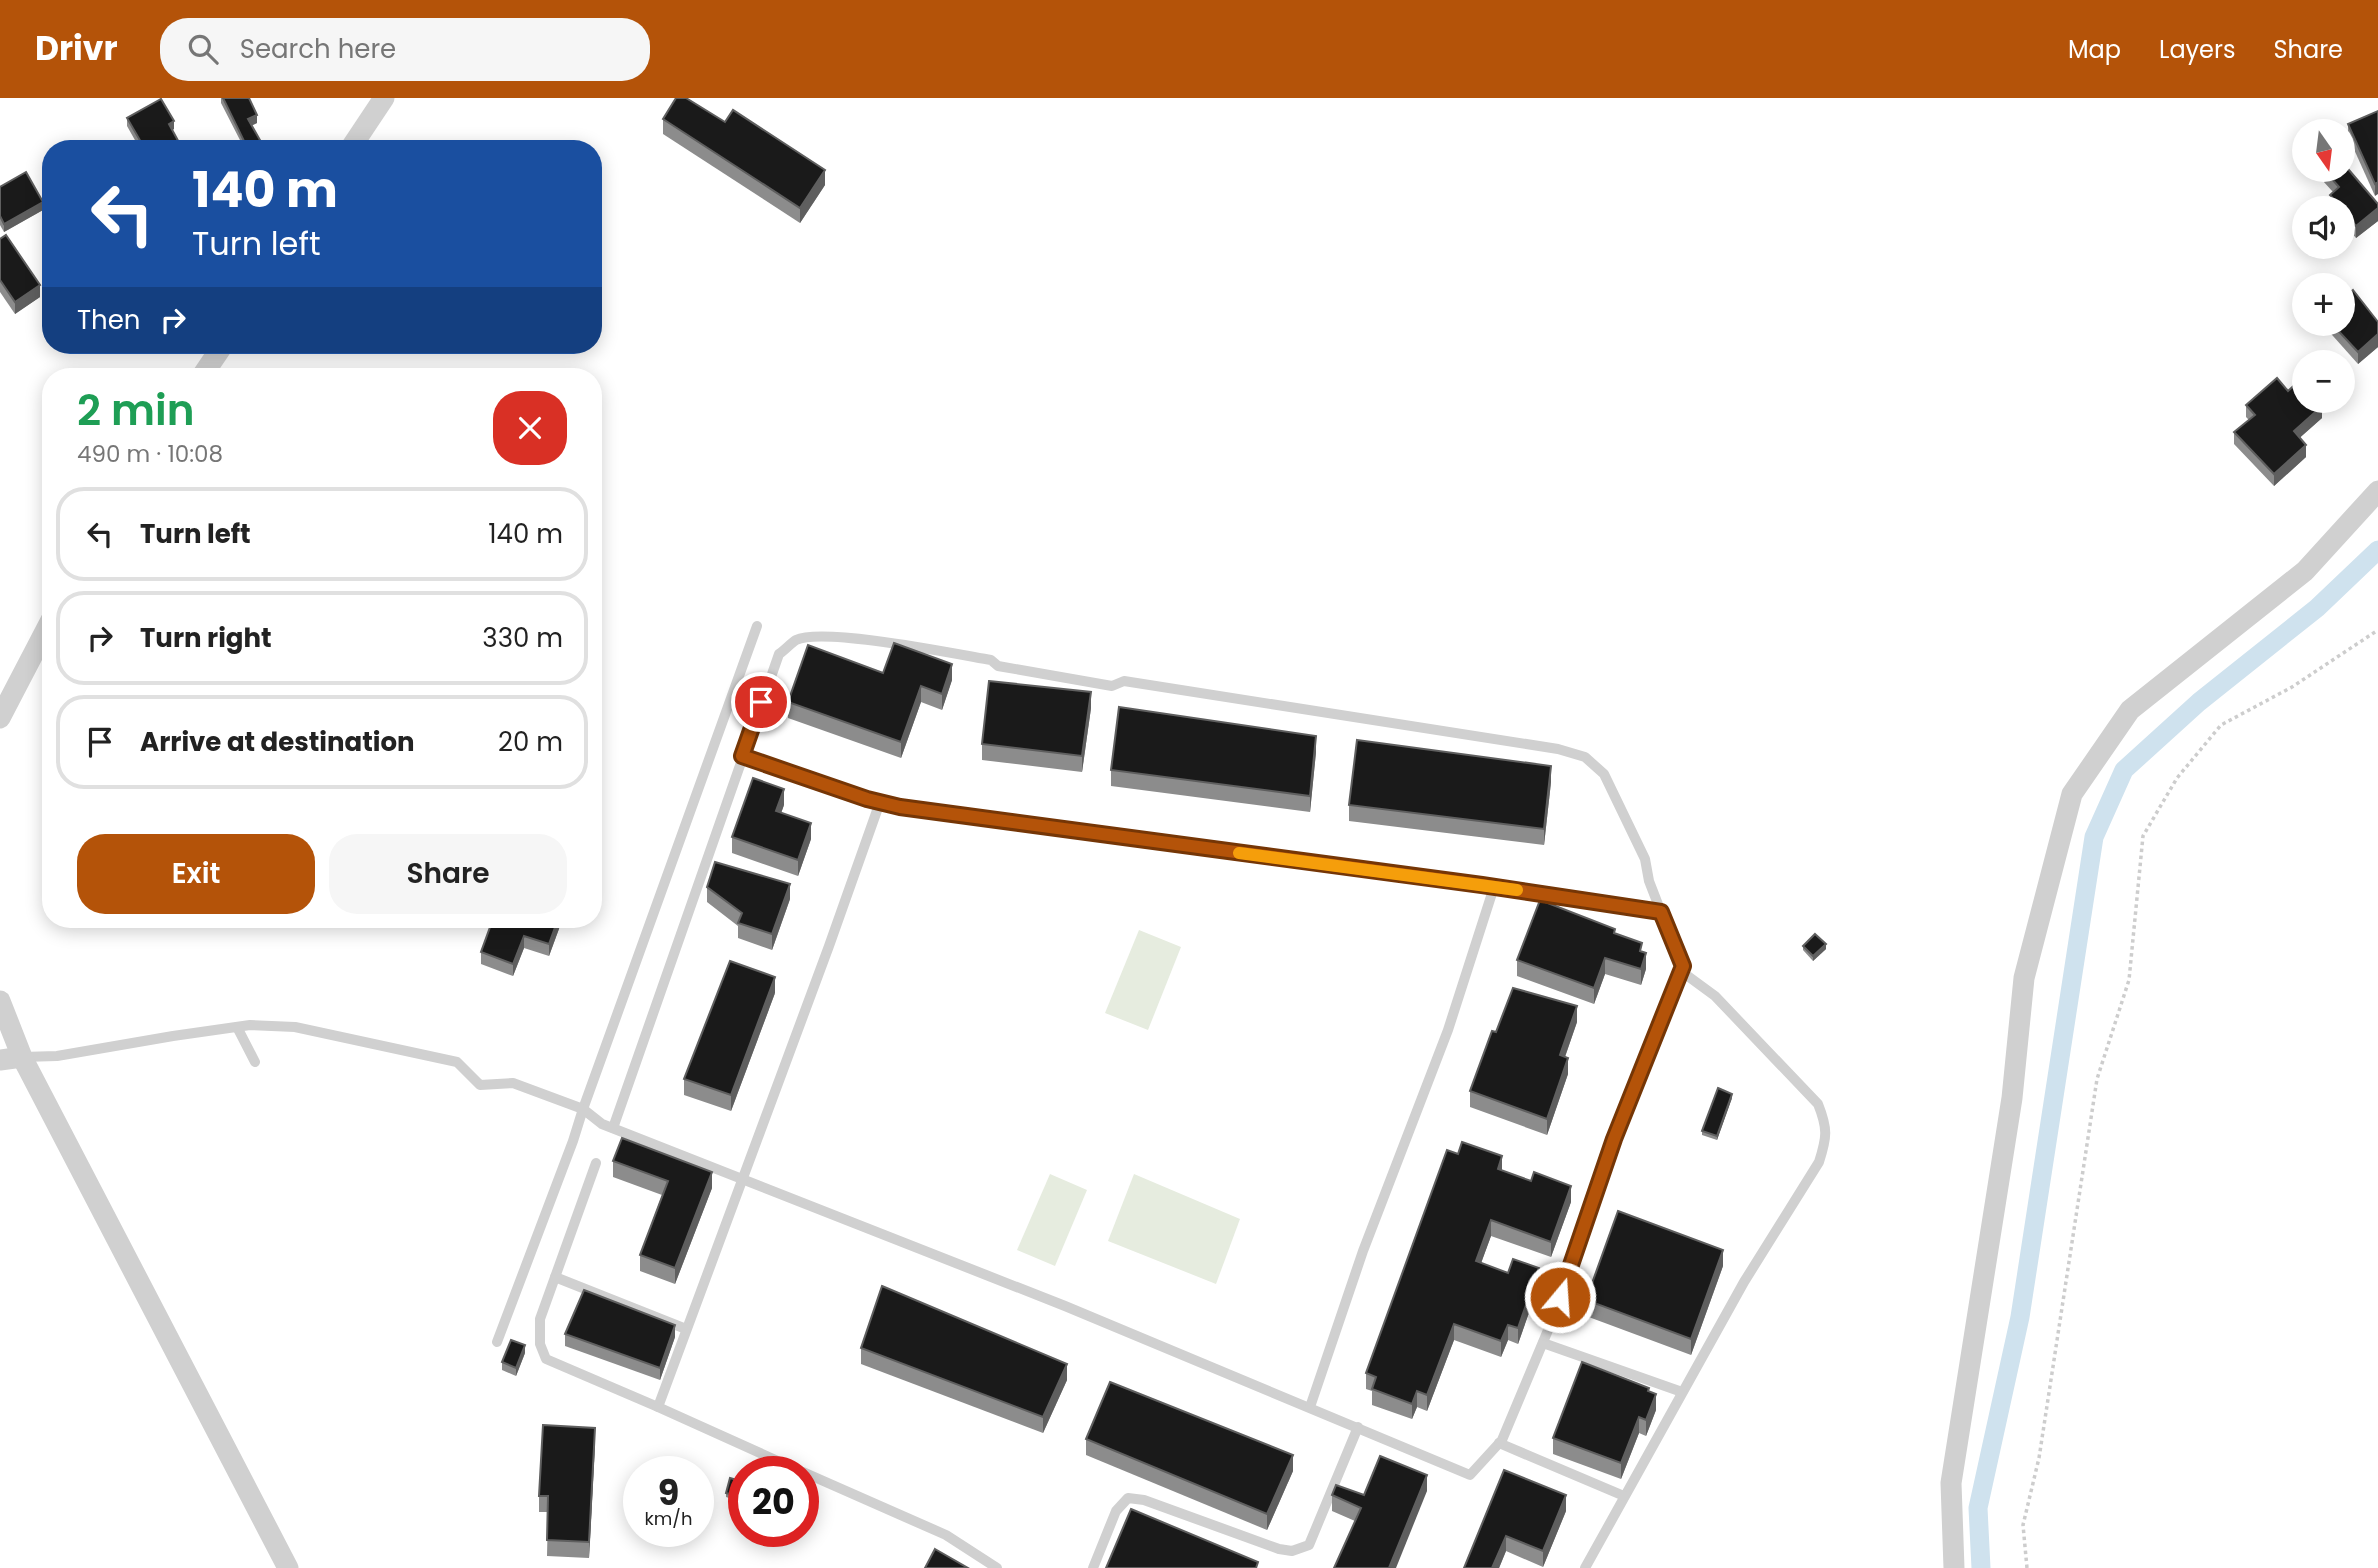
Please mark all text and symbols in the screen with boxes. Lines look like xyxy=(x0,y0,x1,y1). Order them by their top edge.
search box xyxy=(160,18,650,81)
text: Drivr xyxy=(35,25,118,72)
icon: search xyxy=(184,30,222,68)
text: Search here xyxy=(240,31,396,67)
text: Map xyxy=(2068,33,2121,66)
text: Layers xyxy=(2159,33,2235,66)
text: Share xyxy=(2273,33,2343,66)
north arrow xyxy=(2292,119,2356,182)
map controls xyxy=(2292,119,2355,413)
text: 140 m xyxy=(192,156,338,224)
icon: left xyxy=(77,168,168,259)
button: sound xyxy=(2292,196,2355,259)
text: Turn left xyxy=(192,221,321,266)
button: + xyxy=(2292,273,2355,336)
icon: right xyxy=(154,301,192,339)
text: Then xyxy=(77,302,140,338)
button: − xyxy=(2292,350,2355,413)
text: 2 min xyxy=(77,381,195,440)
button: close xyxy=(493,391,567,465)
text: 490 m · 10:08 xyxy=(77,438,223,470)
icon: left xyxy=(81,515,119,553)
text: Turn left xyxy=(140,516,251,552)
text: 140 m xyxy=(488,516,563,552)
icon: right xyxy=(81,619,119,657)
text: Turn right xyxy=(140,620,272,656)
text: 330 m xyxy=(482,620,563,656)
pin xyxy=(731,672,791,732)
icon: arrive xyxy=(742,683,780,721)
icon: arrive xyxy=(81,723,119,761)
text: Arrive at destination xyxy=(140,724,415,760)
text: 20 m xyxy=(498,724,563,760)
button: Exit xyxy=(77,834,315,914)
button: Share xyxy=(329,834,567,914)
position arrow xyxy=(1523,1260,1597,1334)
speed limit sign: 20 xyxy=(728,1456,819,1547)
text: 9 xyxy=(658,1468,679,1517)
text: km/h xyxy=(645,1506,692,1531)

